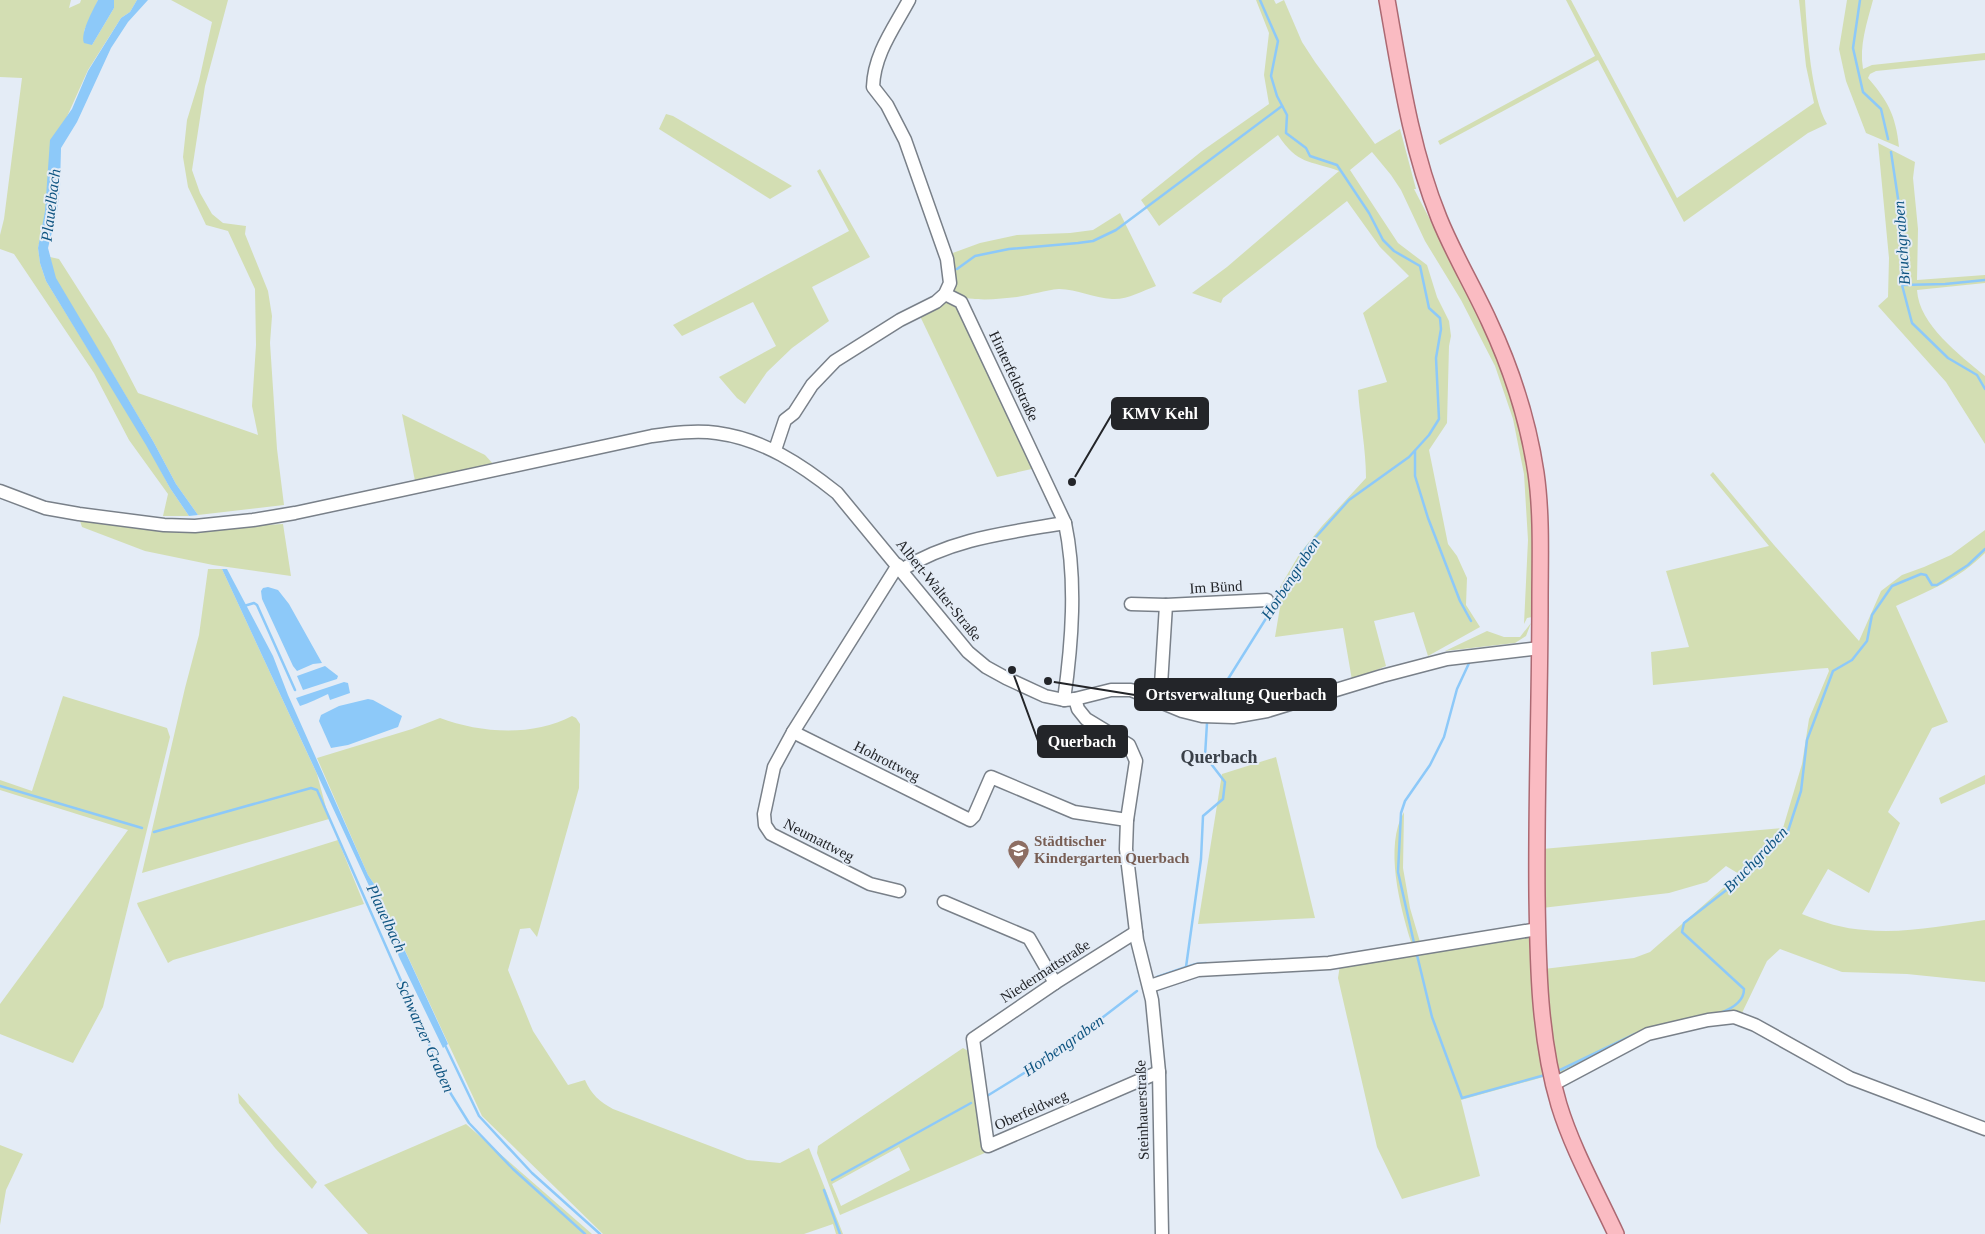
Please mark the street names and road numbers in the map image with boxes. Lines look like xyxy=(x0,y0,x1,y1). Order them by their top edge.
street label: Hinterfeldstraße xyxy=(986,328,1042,424)
street label: Albert-Walter-Straße xyxy=(893,536,985,644)
street label: Im Bünd xyxy=(1189,578,1243,596)
street label: Hohrottweg xyxy=(851,738,923,785)
street label: Neumattweg xyxy=(781,815,857,865)
street label: Niedermattstraße xyxy=(997,936,1093,1006)
street label: Steinhauerstraße xyxy=(1132,1059,1152,1160)
street label: Oberfeldweg xyxy=(992,1087,1070,1133)

